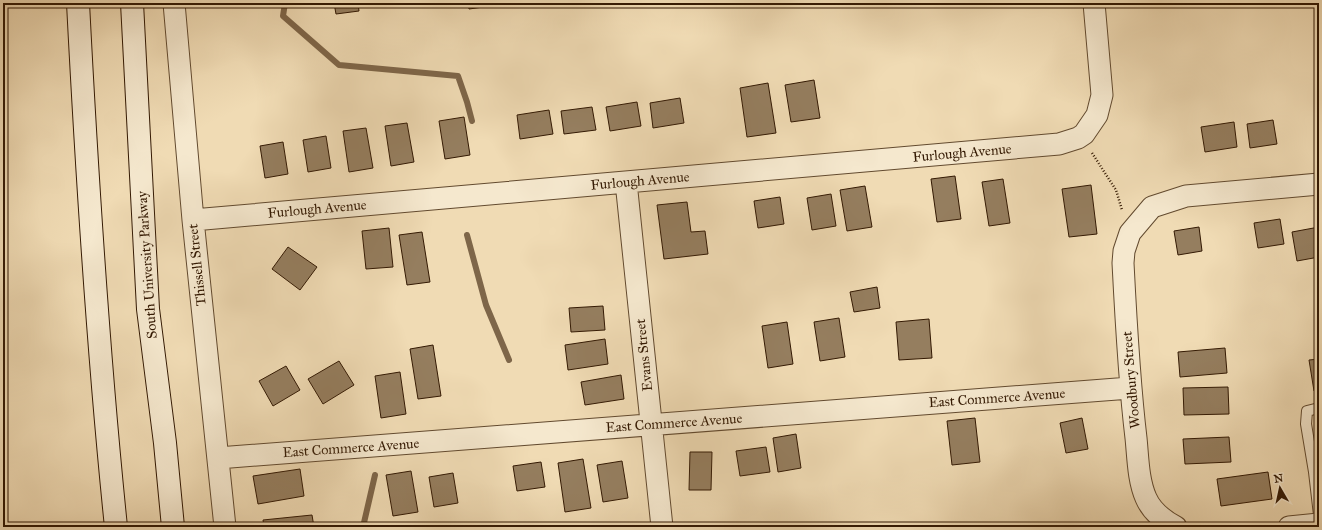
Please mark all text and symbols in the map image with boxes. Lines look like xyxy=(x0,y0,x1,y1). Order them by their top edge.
street label: Furlough Avenue xyxy=(912,140,1012,166)
street label: Furlough Avenue xyxy=(590,168,690,194)
street label: South University Parkway xyxy=(133,190,161,340)
street label: Furlough Avenue xyxy=(267,196,367,222)
street label: Thissell Street xyxy=(184,223,210,307)
street label: Evans Street xyxy=(632,318,656,392)
street label: Woodbury Street xyxy=(1118,330,1144,429)
street label: East Commerce Avenue xyxy=(928,385,1066,411)
street label: East Commerce Avenue xyxy=(605,410,743,436)
street label: East Commerce Avenue xyxy=(282,435,420,461)
north arrow xyxy=(1260,468,1300,508)
text: N xyxy=(1273,471,1285,486)

